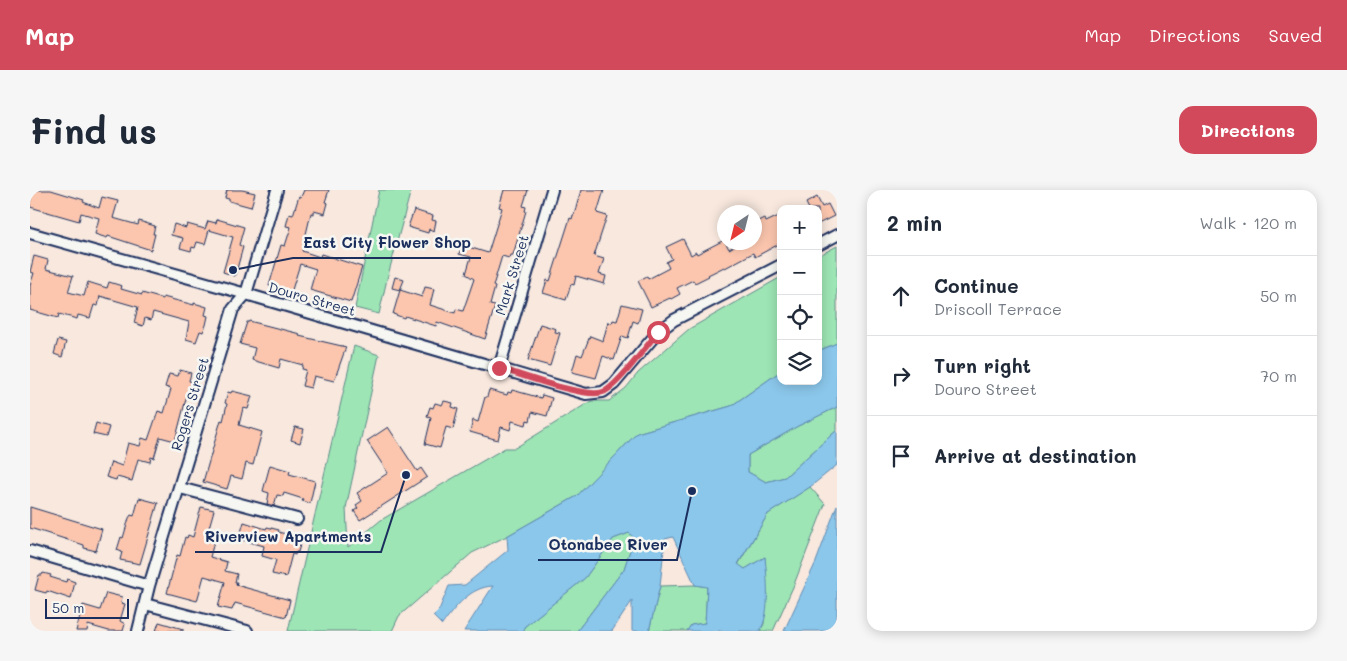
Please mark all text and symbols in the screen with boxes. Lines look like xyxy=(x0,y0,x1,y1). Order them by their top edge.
text: Map xyxy=(25,20,74,51)
text: Map xyxy=(1084,23,1121,47)
text: Directions xyxy=(1149,23,1241,47)
text: Saved xyxy=(1269,23,1322,47)
button: Directions xyxy=(1179,106,1317,154)
text: Find us xyxy=(30,107,157,153)
north arrow xyxy=(717,205,762,250)
map controls xyxy=(777,205,822,385)
button: + xyxy=(777,205,822,250)
text: 2 min xyxy=(887,209,942,236)
text: Walk · 120 m xyxy=(1199,212,1297,233)
callout: East City Flower Shop xyxy=(293,228,481,258)
text: East City Flower Shop xyxy=(303,232,471,252)
street label: Mark Street xyxy=(490,232,533,318)
button: − xyxy=(777,250,822,295)
text: Continue xyxy=(934,273,1019,298)
street label: Douro Street xyxy=(266,277,358,320)
icon: ahead xyxy=(887,282,915,310)
text: 50 m xyxy=(1260,285,1297,306)
button: locate xyxy=(777,295,822,340)
text: Driscoll Terrace xyxy=(934,298,1062,319)
route start xyxy=(647,321,670,344)
button: layers xyxy=(777,340,822,385)
text: Turn right xyxy=(934,353,1031,378)
street label: Rogers Street xyxy=(166,355,213,453)
route end xyxy=(488,357,511,380)
icon: right xyxy=(887,362,915,390)
text: 70 m xyxy=(1260,365,1297,386)
text: Douro Street xyxy=(934,378,1037,399)
icon: arrive xyxy=(887,442,915,470)
text: Arrive at destination xyxy=(934,443,1137,468)
callout: Riverview Apartments xyxy=(195,522,381,552)
text: Riverview Apartments xyxy=(205,526,371,546)
callout: Otonabee River xyxy=(538,530,677,560)
text: Otonabee River xyxy=(549,534,668,554)
scale bar xyxy=(45,596,129,619)
text: 50 m xyxy=(52,598,84,617)

